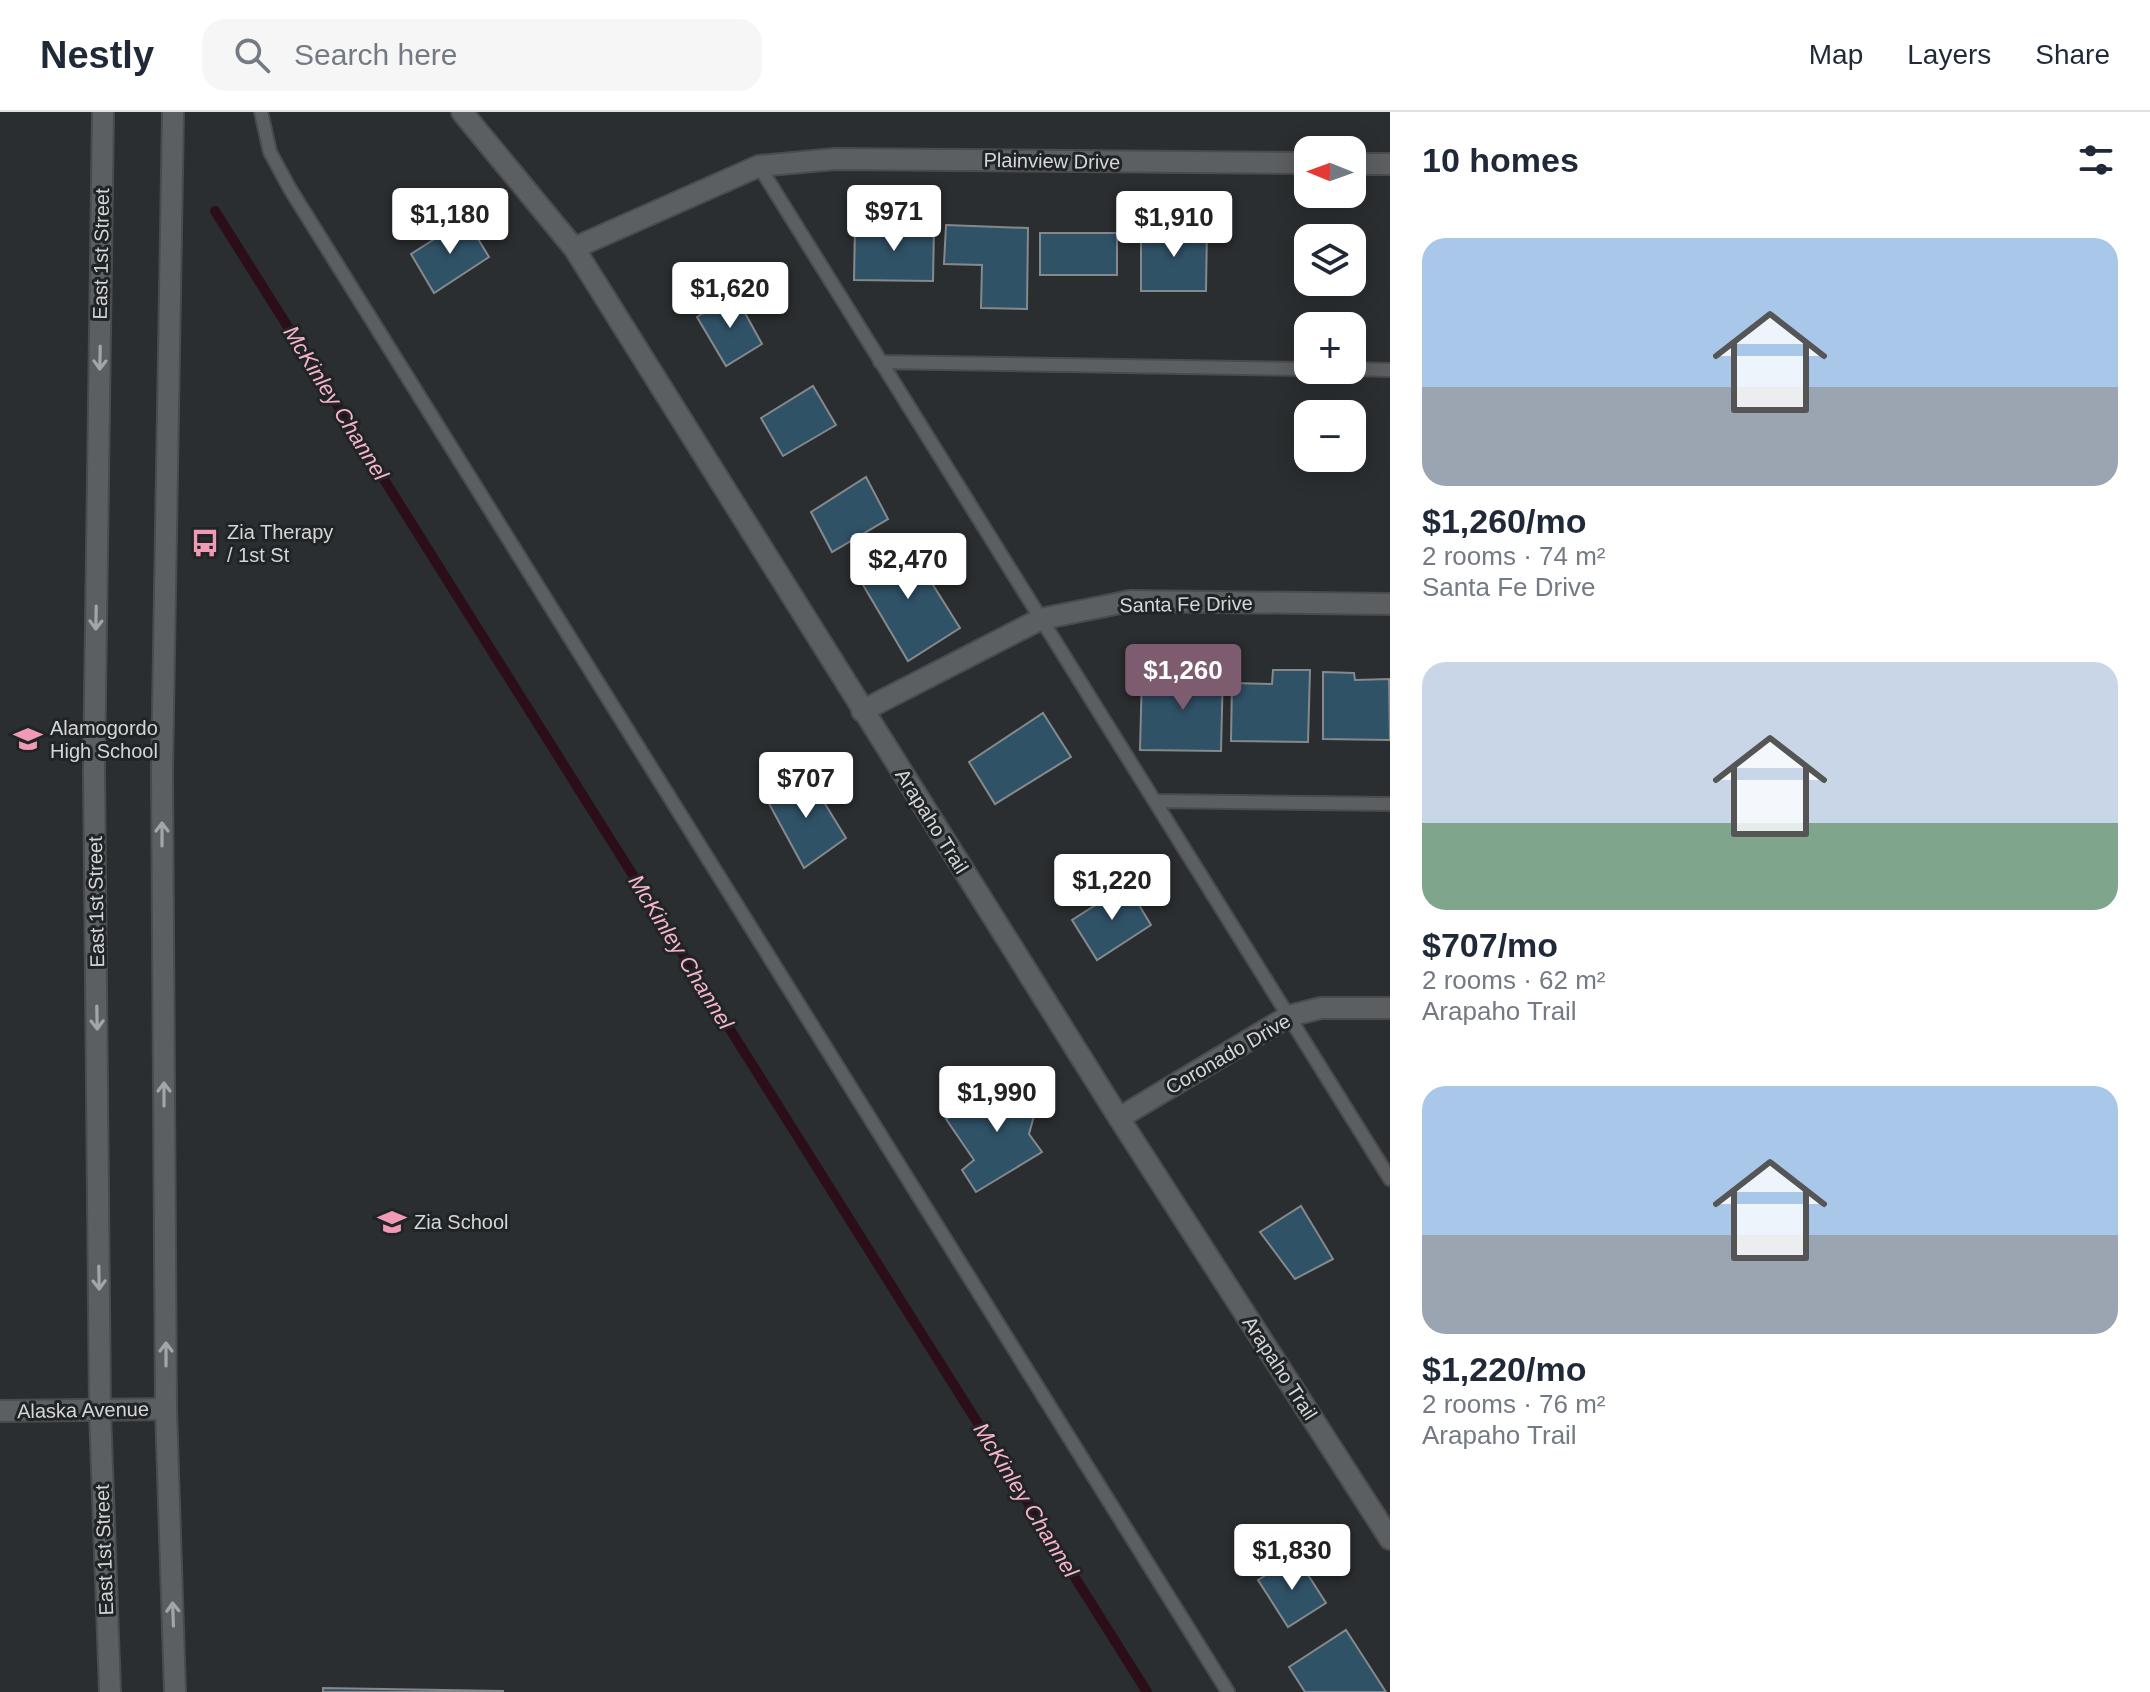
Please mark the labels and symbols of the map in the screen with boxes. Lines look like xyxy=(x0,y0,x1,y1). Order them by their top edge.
north arrow xyxy=(1294,136,1366,208)
street label: Plainview Drive xyxy=(983,149,1121,173)
pin: $971 xyxy=(847,185,941,253)
street label: East 1st Street xyxy=(89,188,113,320)
pin: $1,180 xyxy=(385,188,515,256)
pin: $1,910 xyxy=(1109,191,1239,259)
pin: $1,620 xyxy=(665,262,795,330)
water label: McKinley Channel xyxy=(278,321,394,486)
one-way arrow xyxy=(92,344,108,371)
place label: Zia Therapy / 1st St xyxy=(227,521,333,566)
bus stop icon: Zia Therapy / 1st St xyxy=(190,528,220,558)
pin: $2,470 xyxy=(843,533,973,601)
street label: Santa Fe Drive xyxy=(1119,592,1253,616)
one-way arrow xyxy=(89,604,104,631)
pin: $1,260 xyxy=(1118,644,1248,712)
place label: Alamogordo High School xyxy=(50,717,158,762)
school or university icon: Alamogordo High School xyxy=(13,724,43,754)
pin: $707 xyxy=(759,752,853,820)
street label: Arapaho Trail xyxy=(891,765,973,877)
one-way arrow xyxy=(154,821,170,848)
street label: East 1st Street xyxy=(84,836,108,968)
pin: $1,220 xyxy=(1047,854,1177,922)
water label: McKinley Channel xyxy=(623,870,739,1035)
one-way arrow xyxy=(89,1004,104,1031)
street label: Coronado Drive xyxy=(1162,1009,1294,1099)
pin: $1,990 xyxy=(932,1066,1062,1134)
one-way arrow xyxy=(156,1081,172,1108)
school or university icon: Zia School xyxy=(377,1207,407,1237)
place label: Zia School xyxy=(414,1211,509,1233)
one-way arrow xyxy=(91,1264,107,1291)
street label: Arapaho Trail xyxy=(1238,1312,1322,1424)
one-way arrow xyxy=(158,1341,174,1368)
street label: Alaska Avenue xyxy=(17,1398,149,1422)
water label: McKinley Channel xyxy=(968,1418,1084,1583)
street label: East 1st Street xyxy=(91,1484,117,1616)
pin: $1,830 xyxy=(1227,1524,1357,1592)
one-way arrow xyxy=(165,1601,180,1628)

